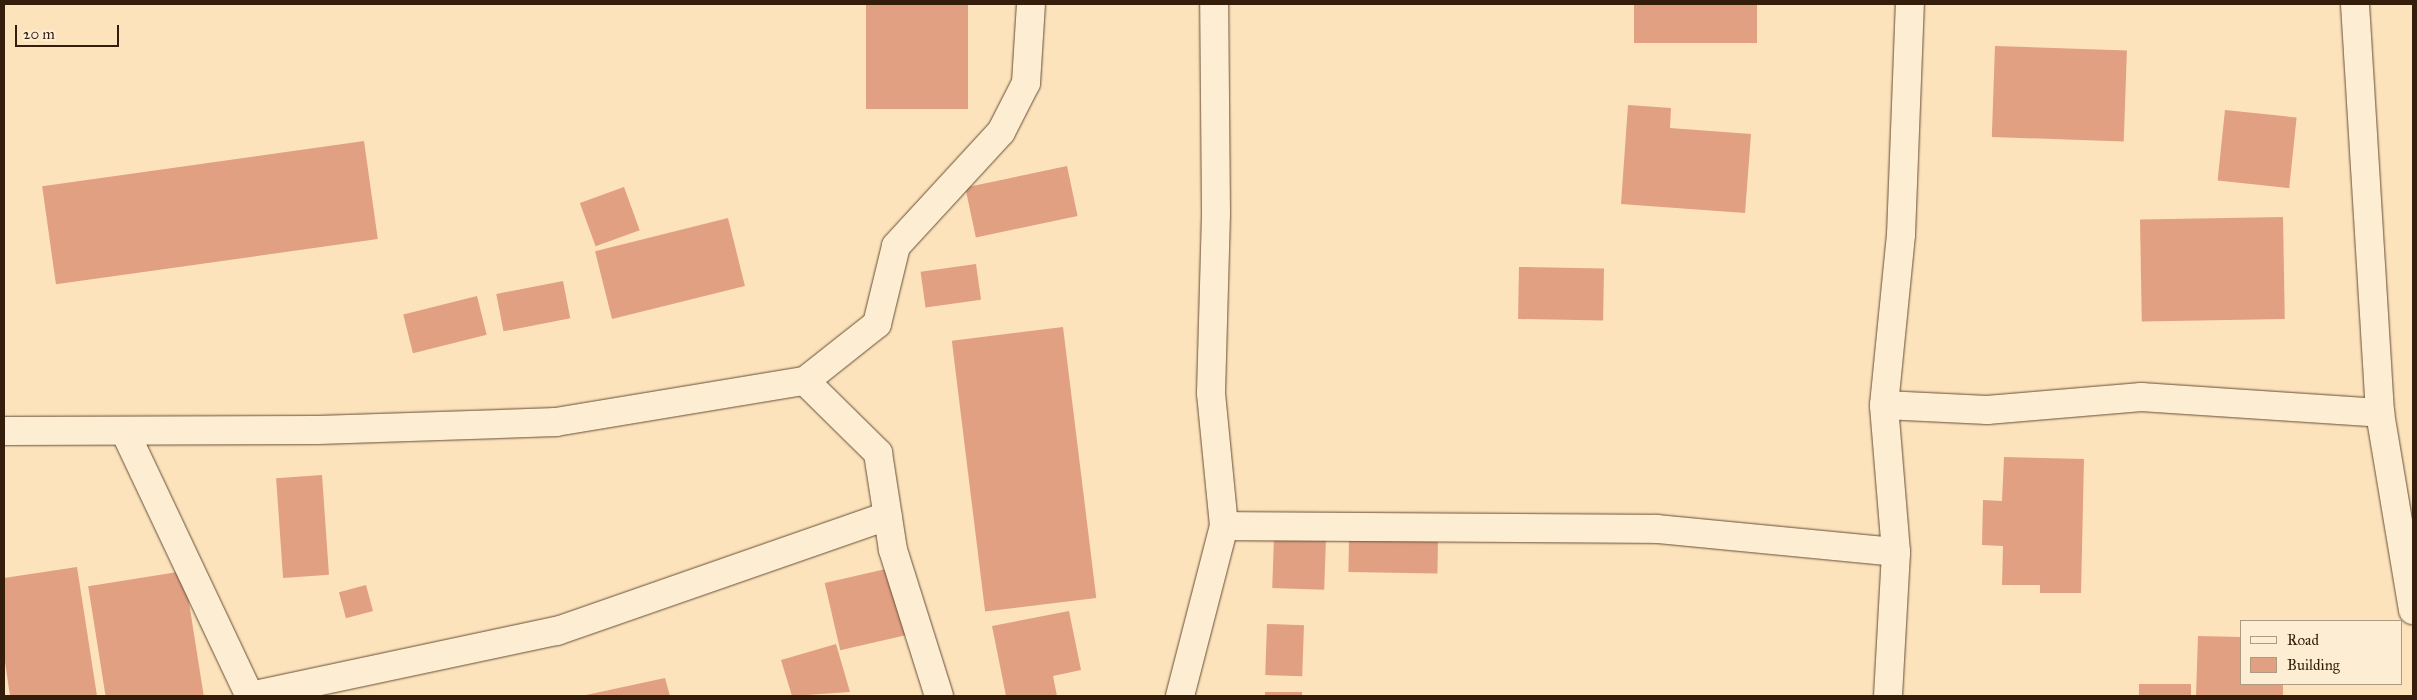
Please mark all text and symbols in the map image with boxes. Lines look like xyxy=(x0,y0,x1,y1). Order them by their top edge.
scale bar xyxy=(18,15,121,47)
text: 20 m xyxy=(23,25,55,43)
legend xyxy=(2240,620,2402,685)
text: Road xyxy=(2287,631,2319,649)
text: Building xyxy=(2287,656,2340,674)

